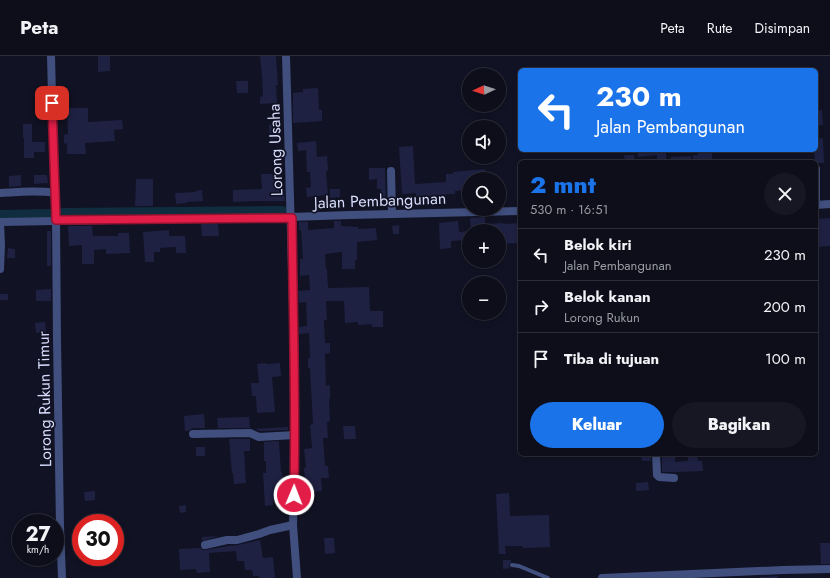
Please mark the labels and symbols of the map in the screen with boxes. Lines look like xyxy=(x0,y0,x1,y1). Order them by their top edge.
north arrow xyxy=(462,68,506,112)
pin xyxy=(35,86,69,120)
street label: Lorong Usaha xyxy=(262,103,289,197)
street label: Jalan Pembangunan xyxy=(311,187,447,214)
street label: Lorong Rukun Timur xyxy=(32,330,57,467)
position arrow xyxy=(273,474,315,516)
speed limit sign: 30 xyxy=(72,514,124,566)

